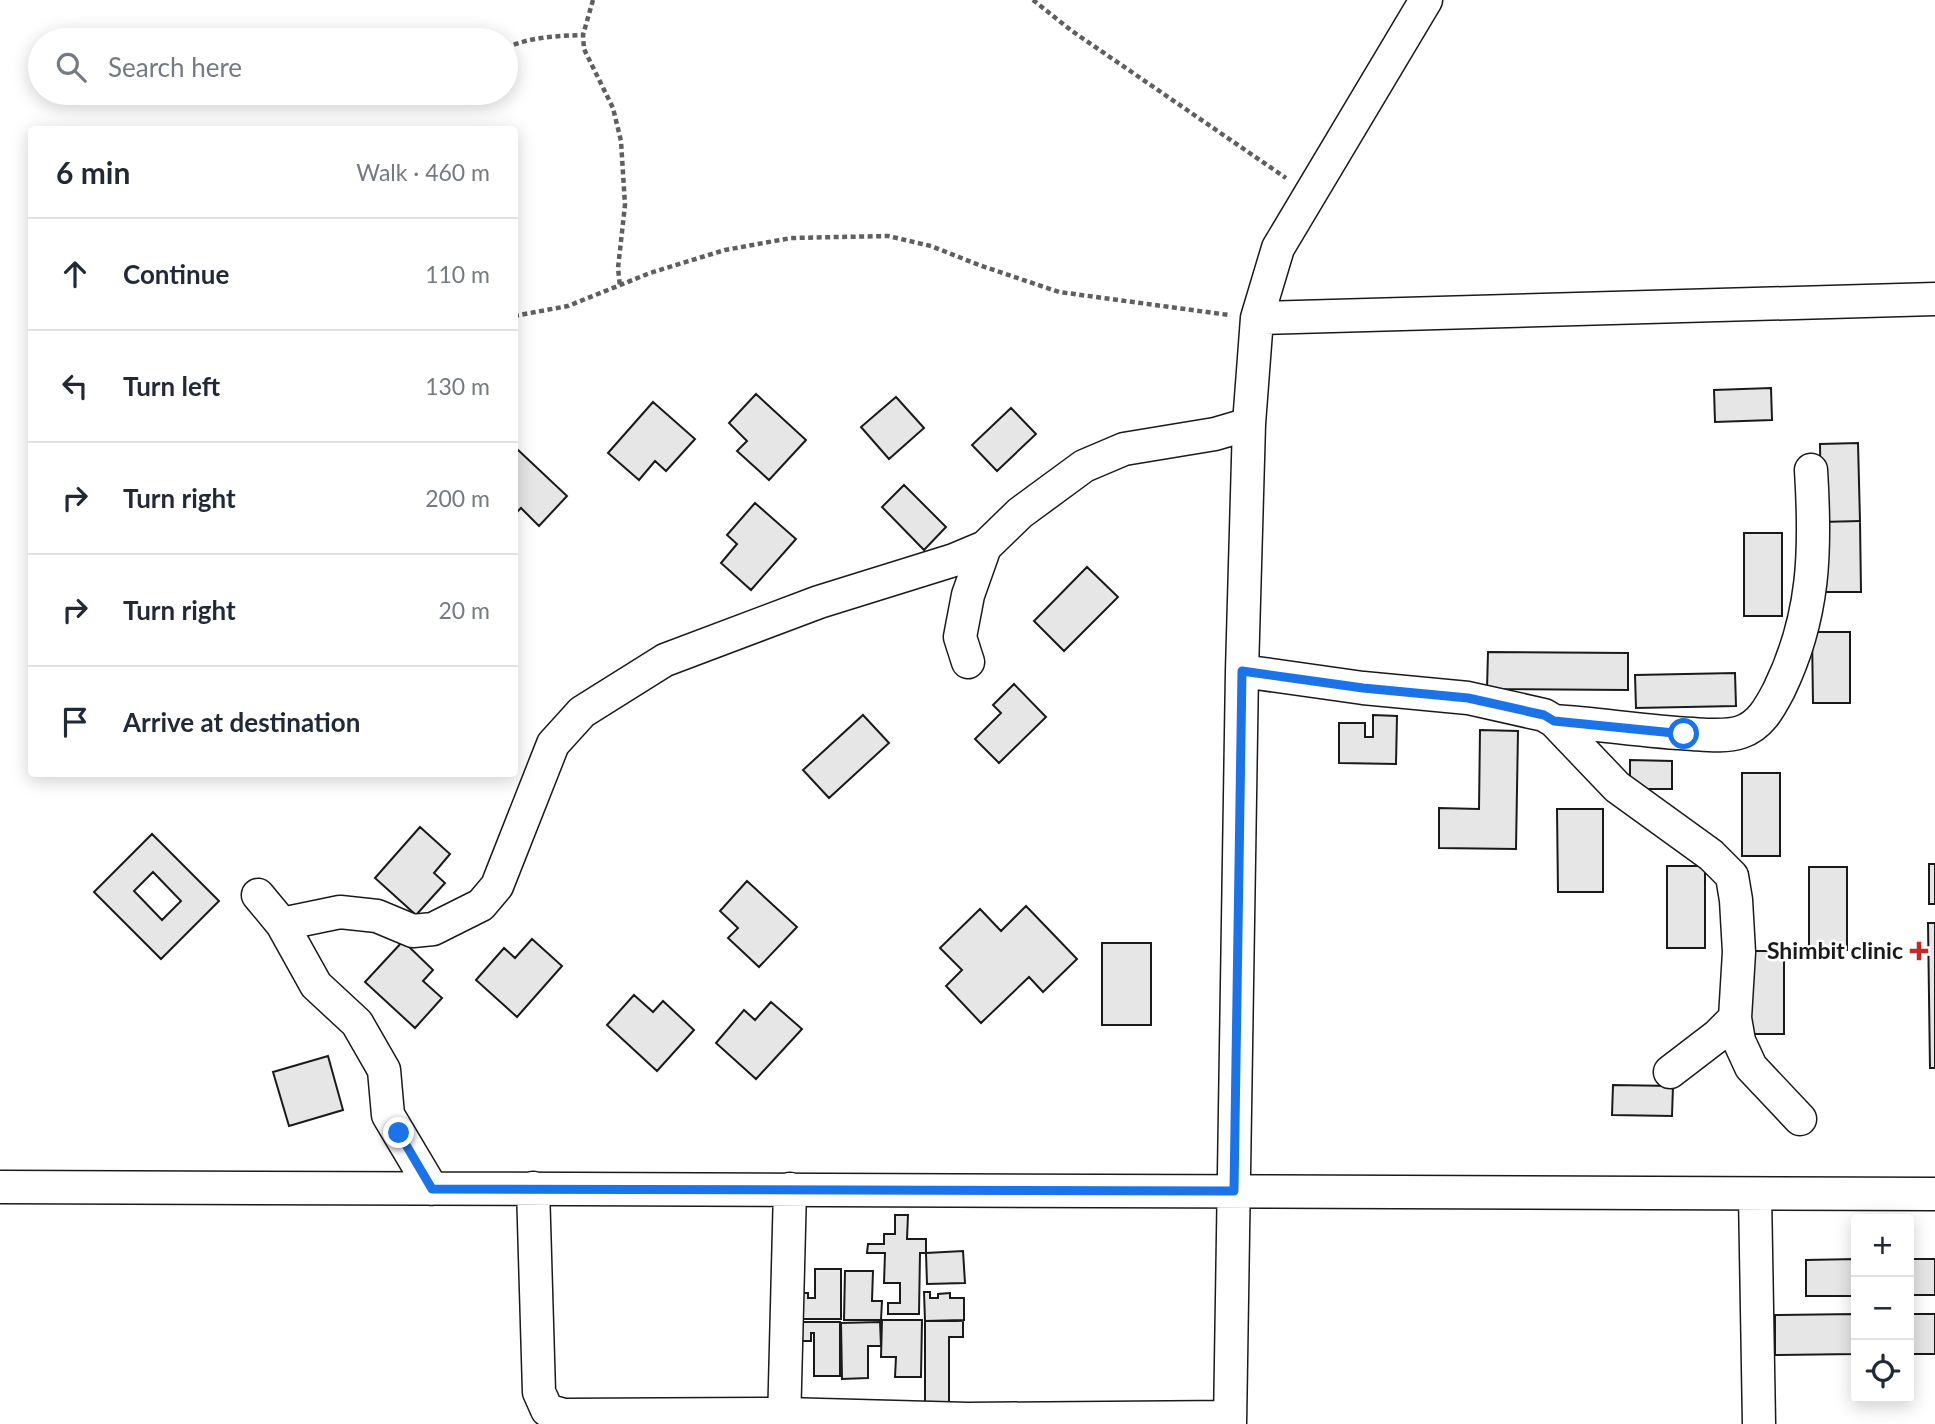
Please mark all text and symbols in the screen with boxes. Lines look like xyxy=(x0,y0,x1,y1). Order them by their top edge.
search box xyxy=(28,28,518,105)
icon: search xyxy=(52,48,90,86)
text: Search here xyxy=(108,51,242,83)
text: 6 min xyxy=(56,154,130,190)
text: Walk · 460 m xyxy=(356,158,490,186)
icon: ahead xyxy=(56,255,94,293)
text: Continue xyxy=(123,258,229,290)
text: 110 m xyxy=(425,260,490,288)
icon: left xyxy=(56,367,94,405)
text: Turn left xyxy=(123,370,220,402)
text: 130 m xyxy=(425,372,490,400)
icon: right xyxy=(56,479,94,517)
text: Turn right xyxy=(123,482,236,514)
text: 200 m xyxy=(425,484,490,512)
icon: right xyxy=(56,591,94,629)
text: Turn right xyxy=(123,594,236,626)
text: 20 m xyxy=(439,596,490,624)
icon: arrive xyxy=(56,703,94,741)
text: Arrive at destination xyxy=(123,706,360,738)
route start xyxy=(1668,718,1699,749)
place label: Shimbit clinic xyxy=(1767,936,1903,964)
marker: Shimbit clinic xyxy=(1909,941,1929,961)
route end xyxy=(383,1117,414,1148)
map controls xyxy=(1851,1214,1914,1403)
button: + xyxy=(1851,1214,1914,1277)
button: − xyxy=(1851,1277,1914,1340)
button: locate xyxy=(1851,1340,1914,1403)

